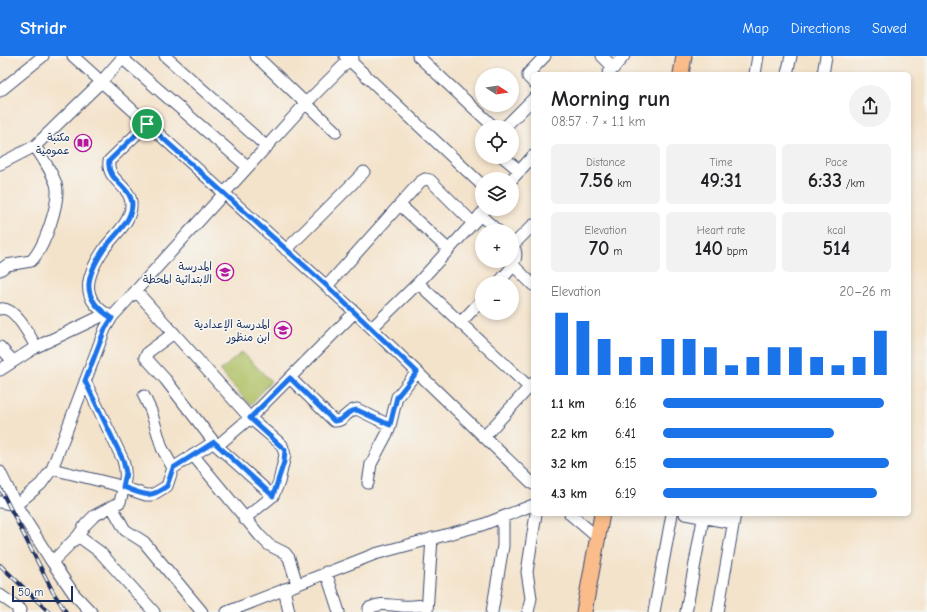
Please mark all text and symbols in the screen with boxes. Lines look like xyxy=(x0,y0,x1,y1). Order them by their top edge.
text: Stridr xyxy=(20,17,66,39)
text: Map xyxy=(742,20,769,37)
text: Directions xyxy=(791,20,850,37)
text: Saved xyxy=(872,20,907,37)
north arrow xyxy=(475,68,519,112)
map controls xyxy=(475,68,519,320)
button: share xyxy=(849,85,891,127)
text: Morning run xyxy=(551,86,670,112)
pin xyxy=(130,107,164,141)
icon: arrive xyxy=(136,113,158,135)
text: 08:57 · 7 × 1.1 km xyxy=(551,114,646,129)
button: locate xyxy=(475,120,519,164)
place label: مكتبة عمومية xyxy=(36,131,70,158)
library icon: مكتبة عمومية xyxy=(73,133,93,153)
text: Distance xyxy=(586,156,625,169)
text: Time xyxy=(710,156,732,169)
text: Pace xyxy=(825,156,847,169)
text: 7.56 xyxy=(580,169,613,192)
text: 49:31 xyxy=(700,169,742,192)
text: 6:33 xyxy=(808,169,842,192)
button: layers xyxy=(475,172,519,216)
text: km xyxy=(613,177,632,190)
text: /km xyxy=(842,177,865,190)
button: + xyxy=(475,224,519,268)
text: Elevation xyxy=(585,224,627,237)
text: Heart rate xyxy=(697,224,745,237)
text: kcal xyxy=(827,224,846,237)
text: 70 xyxy=(589,237,610,260)
text: 140 xyxy=(695,237,723,260)
text: 514 xyxy=(822,237,850,260)
text: m xyxy=(610,245,622,258)
text: bpm xyxy=(723,245,747,258)
place label: المدرسة الابتدائية المحطة xyxy=(143,260,212,287)
school or university icon: المدرسة الابتدائية المحطة xyxy=(215,262,235,282)
button: − xyxy=(475,276,519,320)
text: Elevation xyxy=(551,284,601,299)
text: 20–26 m xyxy=(840,284,891,299)
place label: المدرسة الإعدادية ابن منظور xyxy=(194,318,270,345)
school or university icon: المدرسة الإعدادية ابن منظور xyxy=(273,320,293,340)
text: 1.1 km xyxy=(551,396,585,411)
text: 6:16 xyxy=(615,396,637,411)
text: 2.2 km xyxy=(551,426,588,441)
text: 6:41 xyxy=(615,426,636,441)
text: 3.2 km xyxy=(551,456,588,471)
text: 6:15 xyxy=(615,456,637,471)
text: 4.3 km xyxy=(551,486,587,501)
text: 6:19 xyxy=(615,486,636,501)
scale bar xyxy=(12,584,73,603)
text: 50 m xyxy=(18,586,43,599)

